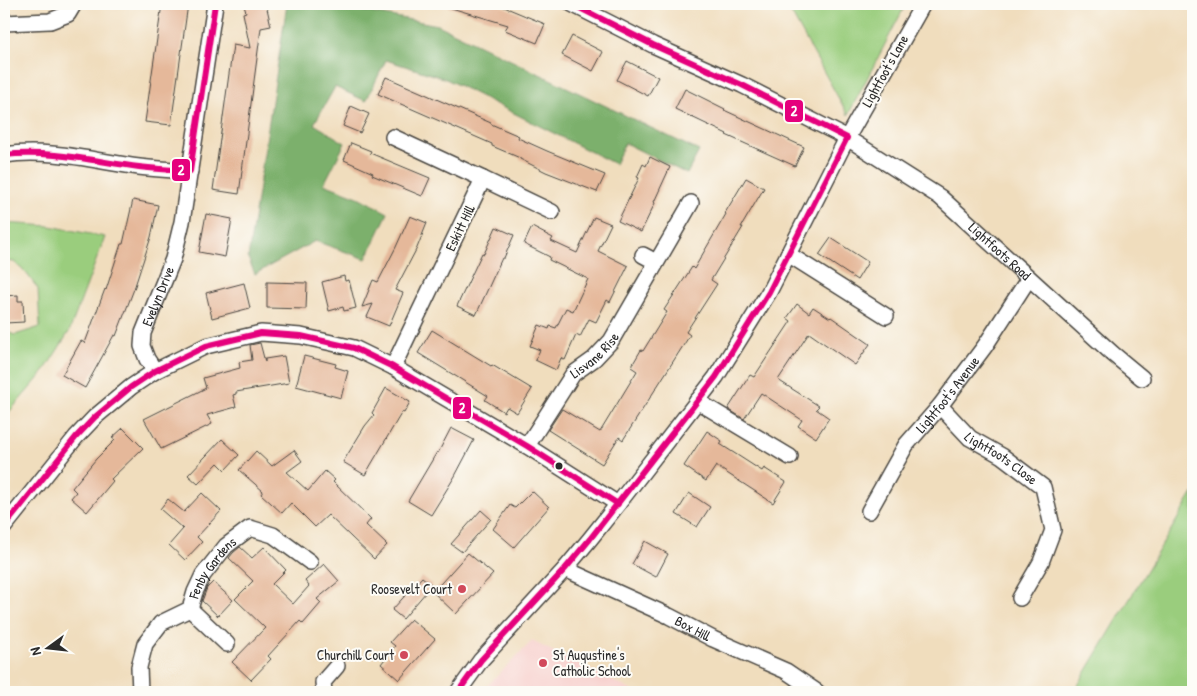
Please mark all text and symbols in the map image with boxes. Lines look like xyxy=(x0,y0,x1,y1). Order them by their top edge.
street label: Lightfoot's Lane xyxy=(857,31,913,111)
line badge: 2 xyxy=(784,99,804,123)
text: 2 xyxy=(791,101,798,120)
line badge: 2 xyxy=(171,158,191,182)
text: 2 xyxy=(178,160,185,179)
street label: Eskitt Hill xyxy=(440,201,479,254)
street label: Lightfoots Road xyxy=(965,218,1036,285)
street label: Evelyn Drive xyxy=(137,263,178,329)
street label: Lisvane Rise xyxy=(566,329,623,382)
street label: Lightfoot's Avenue xyxy=(911,352,983,437)
line badge: 2 xyxy=(452,396,472,420)
text: 2 xyxy=(459,398,466,417)
street label: Lightfoots Close xyxy=(960,428,1042,489)
unlabelled marker xyxy=(554,461,564,471)
street label: Fenby Gardens xyxy=(183,532,240,602)
place label: Roosevelt Court xyxy=(371,579,452,598)
marker: Roosevelt Court xyxy=(456,583,468,595)
street label: Box Hill xyxy=(672,611,715,646)
north arrow xyxy=(22,624,72,674)
text: N xyxy=(25,645,45,658)
place label: Churchill Court xyxy=(317,645,394,664)
place label: St Augustine's Catholic School xyxy=(553,645,631,680)
marker: Churchill Court xyxy=(398,649,410,661)
marker: St Augustine's Catholic School xyxy=(537,657,549,669)

